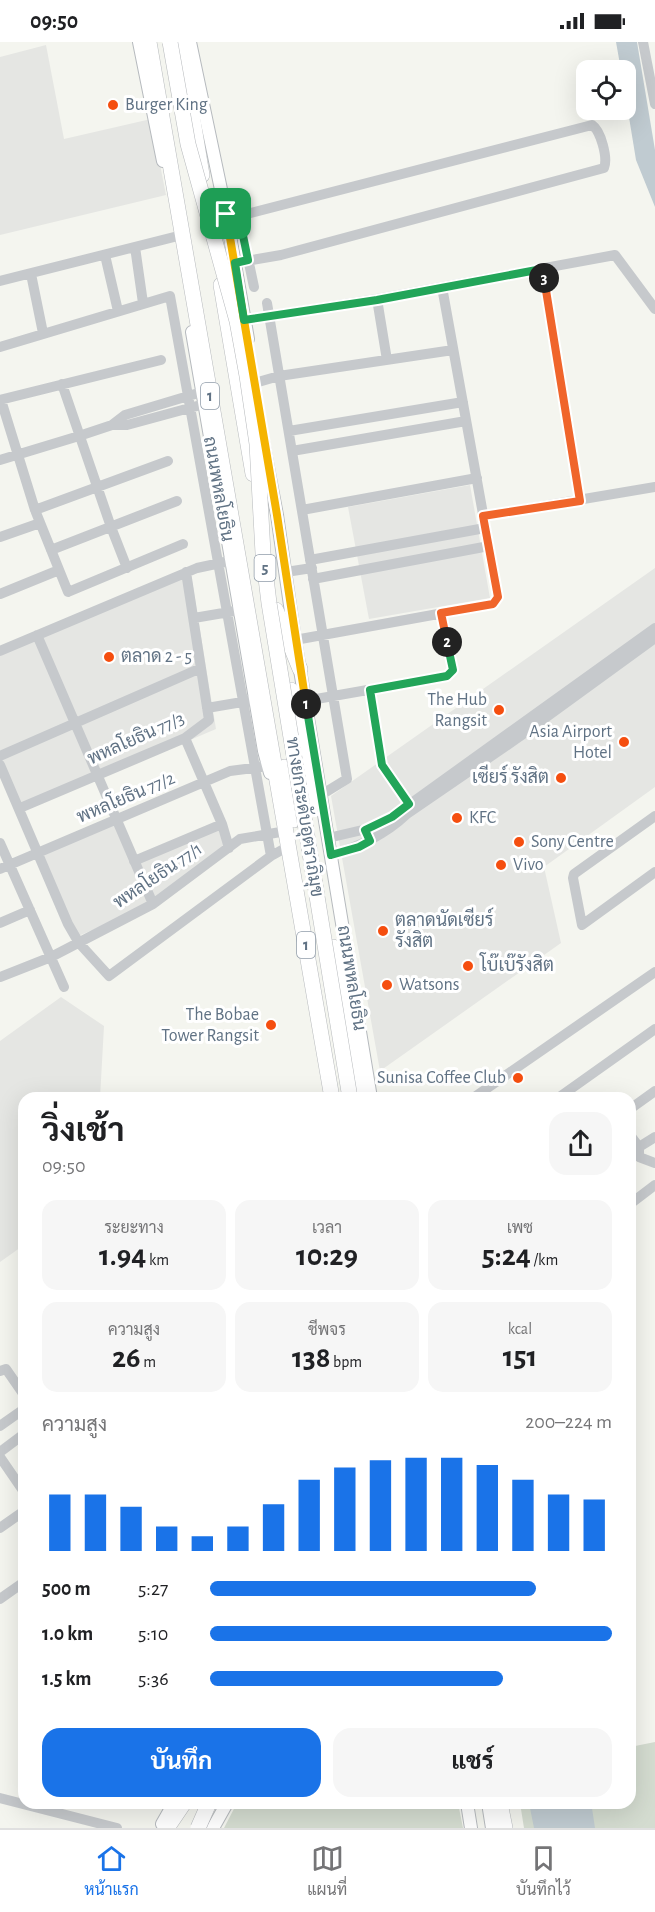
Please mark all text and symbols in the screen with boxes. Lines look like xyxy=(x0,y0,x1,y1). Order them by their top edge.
text: 09:50 xyxy=(30,10,78,32)
map controls xyxy=(576,60,636,120)
button: locate xyxy=(576,60,636,120)
place label: Burger King xyxy=(125,96,208,114)
marker: Burger King xyxy=(106,98,120,112)
pin xyxy=(200,188,251,239)
icon: arrive xyxy=(209,197,242,230)
pin: 3 xyxy=(529,263,559,293)
text: 3 xyxy=(541,270,547,286)
road number: 1 xyxy=(201,383,219,409)
street label: ถนนพหลโยธิน xyxy=(200,434,241,543)
road number: 5 xyxy=(254,555,276,581)
pin: 2 xyxy=(432,627,462,657)
text: 2 xyxy=(443,634,451,650)
place label: ตลาด 2 - 5 xyxy=(121,648,192,666)
marker: ตลาด 2 - 5 xyxy=(102,650,116,664)
pin: 1 xyxy=(291,689,321,719)
place label: The Hub Rangsit xyxy=(427,691,487,730)
text: 1 xyxy=(303,696,309,712)
marker: The Hub Rangsit xyxy=(492,703,506,717)
street label: พหลโยธิน 77/3 xyxy=(83,705,187,768)
place label: Asia Airport Hotel xyxy=(529,723,612,762)
street label: ทางยกระดับอุตราภิมุข xyxy=(280,735,329,899)
marker: Asia Airport Hotel xyxy=(617,735,631,749)
place label: เซียร์ รังสิต xyxy=(472,764,549,787)
street label: พหลโยธิน 77/2 xyxy=(72,765,178,827)
marker: เซียร์ รังสิต xyxy=(554,771,568,785)
place label: KFC xyxy=(469,809,496,827)
marker: KFC xyxy=(450,811,464,825)
place label: Sony Centre xyxy=(531,833,614,851)
marker: Sony Centre xyxy=(512,835,526,849)
street label: พหลโยธิน 77/1 xyxy=(108,836,206,912)
place label: Vivo xyxy=(513,856,544,874)
marker: Vivo xyxy=(494,858,508,872)
place label: ตลาดนัดเซียร์ รังสิต xyxy=(395,907,494,951)
street label: ถนนพหลโยธิน xyxy=(334,923,373,1032)
marker: ตลาดนัดเซียร์ รังสิต xyxy=(376,924,390,938)
road number: 1 xyxy=(297,932,315,958)
place label: โบ๊เบ๊รังสิต xyxy=(479,952,554,975)
marker: โบ๊เบ๊รังสิต xyxy=(461,959,475,973)
place label: Watsons xyxy=(399,976,459,994)
marker: Watsons xyxy=(380,978,394,992)
place label: The Bobae Tower Rangsit xyxy=(161,1006,259,1045)
marker: The Bobae Tower Rangsit xyxy=(264,1018,278,1032)
place label: Sunisa Coffee Club xyxy=(377,1069,506,1087)
marker: Sunisa Coffee Club xyxy=(511,1071,525,1085)
button: share xyxy=(549,1112,612,1175)
text: วิ่งเช้า xyxy=(42,1115,125,1148)
text: 09:50 xyxy=(42,1156,85,1176)
text: ระยะทาง xyxy=(104,1220,164,1236)
text: เวลา xyxy=(312,1220,342,1236)
text: เพซ xyxy=(507,1220,533,1236)
text: 1.94 xyxy=(99,1241,146,1271)
text: 10:29 xyxy=(296,1241,358,1271)
text: 5:24 xyxy=(482,1241,531,1271)
text: km xyxy=(146,1252,169,1268)
text: /km xyxy=(531,1252,558,1268)
text: kcal xyxy=(508,1321,532,1337)
text: ความสูง xyxy=(108,1322,160,1338)
text: ชีพจร xyxy=(308,1322,346,1338)
text: 151 xyxy=(503,1342,537,1372)
text: 26 xyxy=(112,1343,141,1373)
text: 138 xyxy=(292,1343,330,1373)
text: m xyxy=(141,1354,156,1370)
text: bpm xyxy=(330,1354,362,1370)
text: 200–224 m xyxy=(525,1412,612,1432)
text: ความสูง xyxy=(42,1415,107,1435)
text: 500 m xyxy=(42,1579,91,1599)
text: 5:27 xyxy=(138,1579,168,1599)
text: 1.0 km xyxy=(42,1624,93,1644)
text: 5:10 xyxy=(138,1624,168,1644)
text: 1.5 km xyxy=(42,1669,91,1689)
text: 5:36 xyxy=(138,1669,169,1689)
button: บันทึก xyxy=(42,1728,321,1797)
button: แชร์ xyxy=(333,1728,612,1797)
tab: หน้าแรก xyxy=(84,1842,139,1900)
tab: แผนที่ xyxy=(307,1842,347,1900)
tab: บันทึกไว้ xyxy=(516,1842,571,1900)

